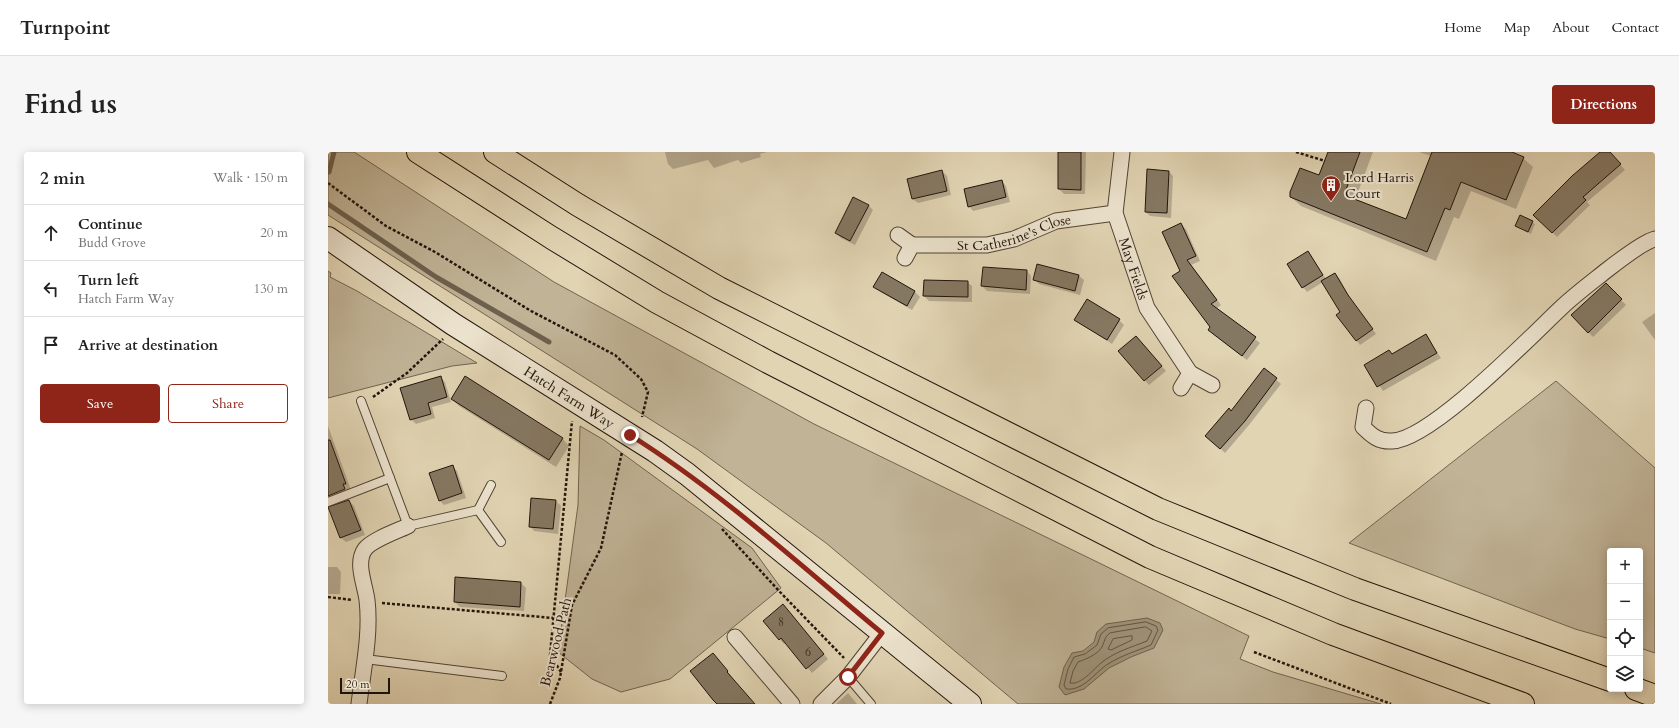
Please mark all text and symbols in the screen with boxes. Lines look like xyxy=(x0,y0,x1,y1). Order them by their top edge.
text: Turnpoint xyxy=(20,15,110,41)
text: Home xyxy=(1444,18,1482,37)
text: Map xyxy=(1504,18,1530,37)
text: About xyxy=(1552,18,1589,37)
text: Contact xyxy=(1611,18,1659,37)
text: Find us xyxy=(24,85,117,123)
button: Directions xyxy=(1552,85,1655,124)
text: 2 min xyxy=(40,167,85,190)
place label: Lord Harris Court xyxy=(1345,168,1414,203)
text: Walk · 150 m xyxy=(213,169,288,187)
building icon: Lord Harris Court xyxy=(1320,174,1342,202)
street label: St Catherine's Close xyxy=(957,210,1072,255)
text: Continue xyxy=(78,214,143,234)
icon: ahead xyxy=(40,222,62,244)
text: 20 m xyxy=(260,224,288,242)
text: Budd Grove xyxy=(78,234,146,252)
street label: May Fields xyxy=(1114,235,1153,302)
text: Turn left xyxy=(78,270,139,290)
icon: left xyxy=(40,278,62,300)
text: 130 m xyxy=(254,280,288,298)
text: Hatch Farm Way xyxy=(78,290,174,308)
icon: arrive xyxy=(40,334,62,356)
text: Arrive at destination xyxy=(78,335,218,355)
street label: Hatch Farm Way xyxy=(520,361,619,433)
button: Save xyxy=(40,384,160,423)
button: Share xyxy=(168,384,288,423)
route end xyxy=(621,426,639,444)
map controls xyxy=(1607,548,1643,692)
button: + xyxy=(1607,548,1643,584)
button: − xyxy=(1607,584,1643,620)
street label: Bearwood Path xyxy=(536,595,576,688)
house number: 8 xyxy=(778,614,784,630)
button: locate xyxy=(1607,620,1643,656)
house number: 6 xyxy=(805,644,811,660)
button: layers xyxy=(1607,656,1643,692)
route start xyxy=(839,668,857,686)
scale bar xyxy=(340,676,390,695)
text: 20 m xyxy=(346,677,370,692)

